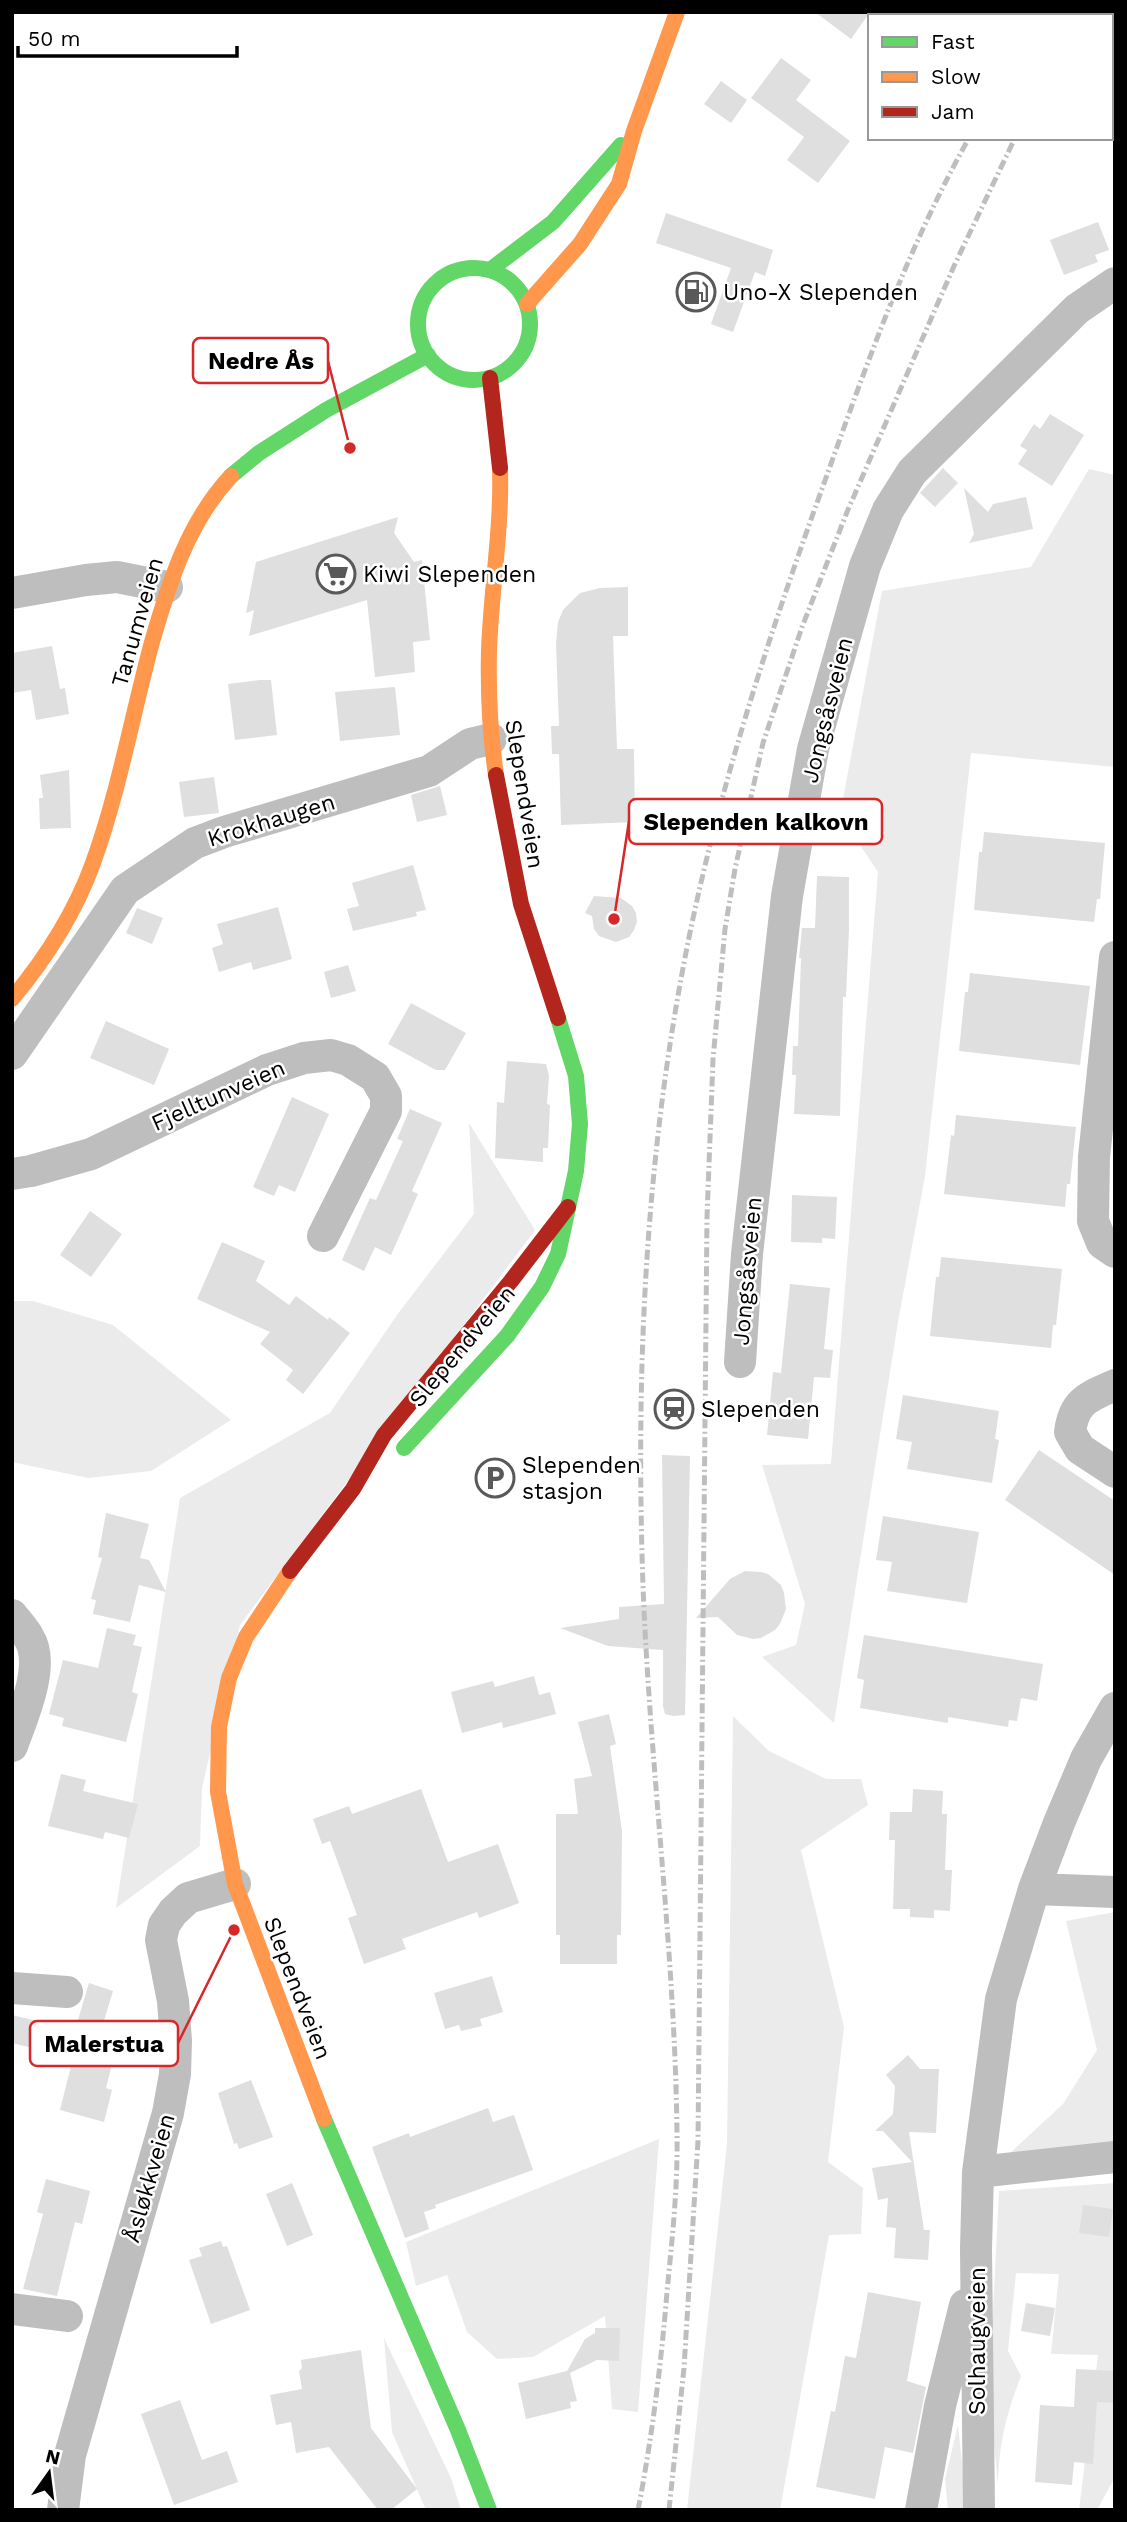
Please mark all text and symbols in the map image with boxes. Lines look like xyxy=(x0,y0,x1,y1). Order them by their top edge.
scale bar xyxy=(18,14,236,58)
legend xyxy=(868,14,1113,140)
text: 50 m xyxy=(28,26,80,51)
text: Fast xyxy=(931,29,975,54)
text: Slow xyxy=(931,64,981,89)
text: Jam xyxy=(931,99,974,124)
fuel station icon: Uno-X Slependen xyxy=(675,271,717,313)
place label: Uno-X Slependen xyxy=(723,279,918,306)
callout: Nedre Ås xyxy=(193,338,328,383)
text: Nedre Ås xyxy=(208,347,314,375)
supermarket icon: Kiwi Slependen xyxy=(315,553,357,595)
street label: Tanumveien xyxy=(106,554,169,690)
place label: Kiwi Slependen xyxy=(363,561,536,588)
street label: Jongsåsveien xyxy=(796,635,859,786)
street label: Slependveien xyxy=(499,718,550,870)
street label: Krokhaugen xyxy=(204,788,338,853)
callout: Slependen kalkovn xyxy=(629,799,882,844)
text: Slependen kalkovn xyxy=(643,808,869,836)
street label: Fjelltunveien xyxy=(147,1054,289,1137)
street label: Jongsåsveien xyxy=(728,1196,767,1346)
street label: Slependveien xyxy=(404,1280,521,1413)
station icon: Slependen xyxy=(653,1388,695,1430)
place label: Slependen xyxy=(701,1396,820,1423)
place label: Slependen stasjon xyxy=(522,1452,641,1505)
parking icon: Slependen stasjon xyxy=(474,1457,516,1499)
street label: Slependveien xyxy=(258,1913,337,2063)
callout: Malerstua xyxy=(30,2021,178,2066)
text: Malerstua xyxy=(44,2030,164,2058)
street label: Åsløkkveien xyxy=(118,2111,181,2246)
street label: Solhaugveien xyxy=(964,2267,991,2415)
north arrow xyxy=(14,2438,84,2508)
text: N xyxy=(43,2444,63,2470)

